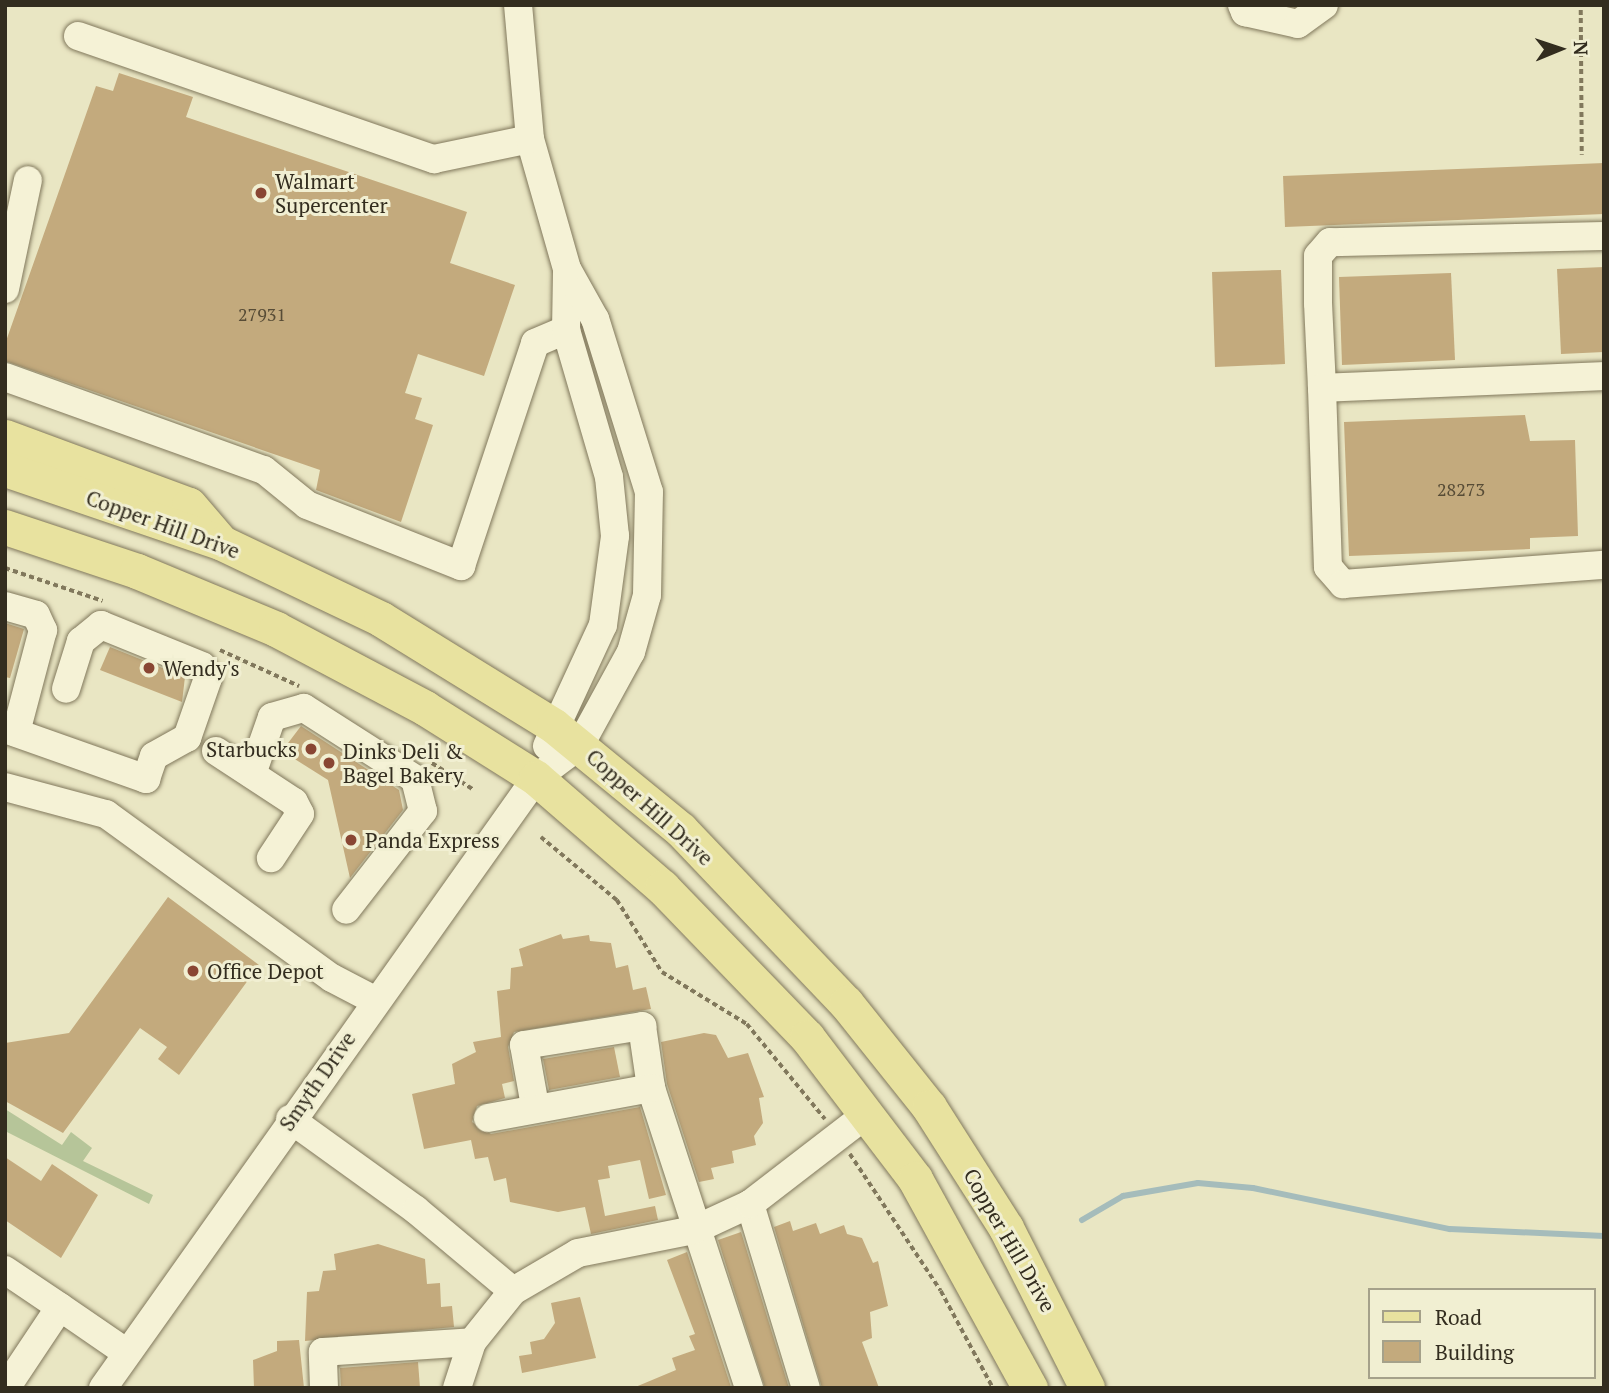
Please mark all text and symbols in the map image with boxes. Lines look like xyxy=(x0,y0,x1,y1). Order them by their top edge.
north arrow xyxy=(1525,14,1595,84)
text: N xyxy=(1569,41,1594,56)
place label: Walmart Supercenter xyxy=(275,168,388,218)
marker: Walmart Supercenter xyxy=(253,185,269,201)
house number: 27931 xyxy=(238,303,286,325)
house number: 28273 xyxy=(1437,478,1485,500)
street label: Copper Hill Drive xyxy=(83,485,243,563)
place label: Wendy's xyxy=(163,655,240,681)
marker: Wendy's xyxy=(141,660,157,676)
place label: Starbucks xyxy=(206,736,297,762)
place label: Dinks Deli & Bagel Bakery xyxy=(343,738,463,788)
marker: Starbucks xyxy=(303,741,319,757)
street label: Copper Hill Drive xyxy=(582,744,718,870)
marker: Dinks Deli & Bagel Bakery xyxy=(321,755,337,771)
place label: Panda Express xyxy=(365,827,500,853)
marker: Panda Express xyxy=(343,832,359,848)
place label: Office Depot xyxy=(207,958,324,984)
marker: Office Depot xyxy=(185,963,201,979)
street label: Smyth Drive xyxy=(274,1027,360,1135)
street label: Copper Hill Drive xyxy=(959,1164,1061,1316)
legend xyxy=(1368,1288,1595,1379)
text: Road xyxy=(1435,1303,1482,1331)
text: Building xyxy=(1435,1338,1514,1366)

